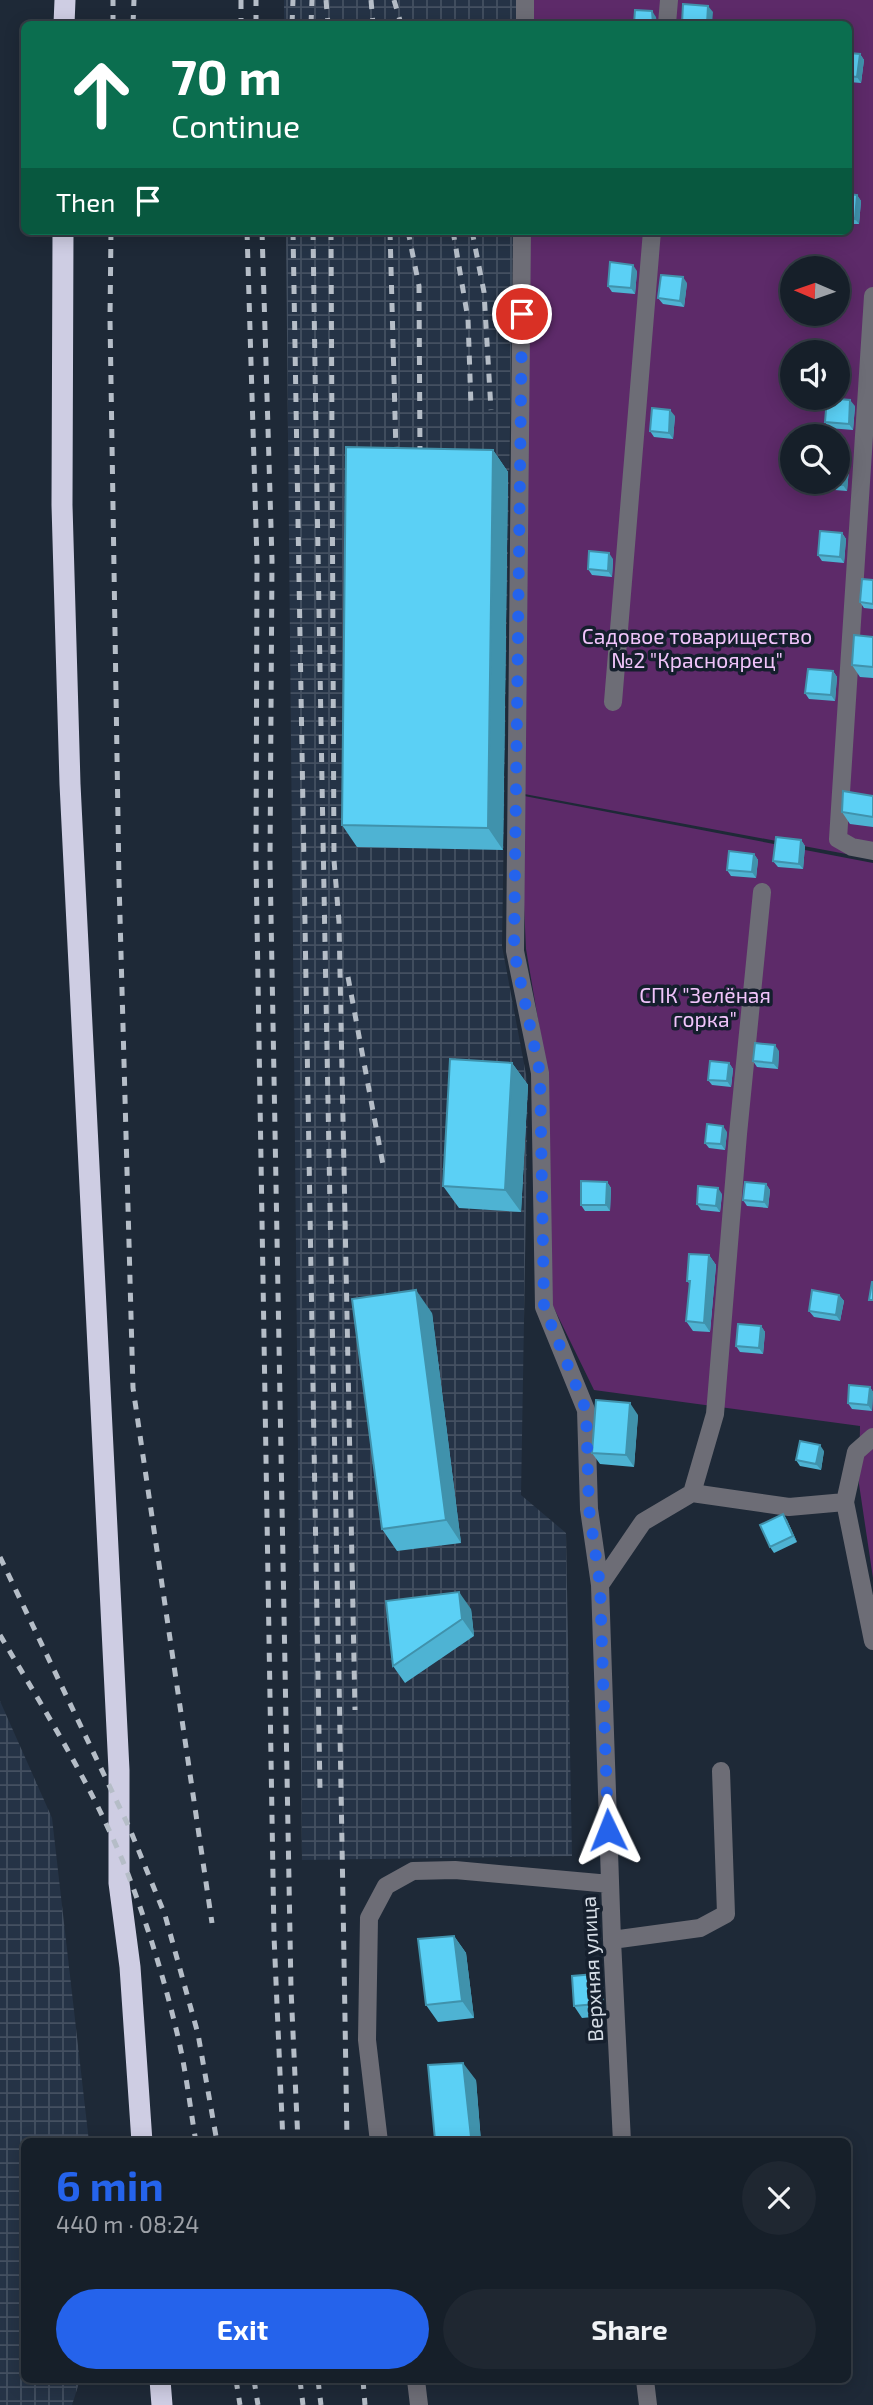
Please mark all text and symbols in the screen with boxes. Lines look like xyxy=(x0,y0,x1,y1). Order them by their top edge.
text: 70 m xyxy=(171,46,282,105)
icon: ahead xyxy=(56,49,147,140)
text: Continue xyxy=(171,106,300,144)
icon: arrive xyxy=(129,182,167,220)
text: Then xyxy=(56,186,115,217)
north arrow xyxy=(780,256,850,326)
map controls xyxy=(780,256,850,494)
pin xyxy=(492,284,552,344)
icon: arrive xyxy=(503,295,541,333)
button: sound xyxy=(780,340,850,410)
button: search xyxy=(780,424,850,494)
park label: Садовое товарищество №2 "Красноярец" xyxy=(582,623,812,672)
park label: СПК "Зелёная горка" xyxy=(639,982,771,1031)
position arrow xyxy=(571,1793,645,1867)
street label: Верхняя улица xyxy=(575,1895,608,2043)
text: 6 min xyxy=(56,2159,164,2209)
button: close xyxy=(742,2161,816,2235)
text: 440 m · 08:24 xyxy=(56,2210,199,2238)
button: Exit xyxy=(56,2289,429,2369)
button: Share xyxy=(443,2289,816,2369)

